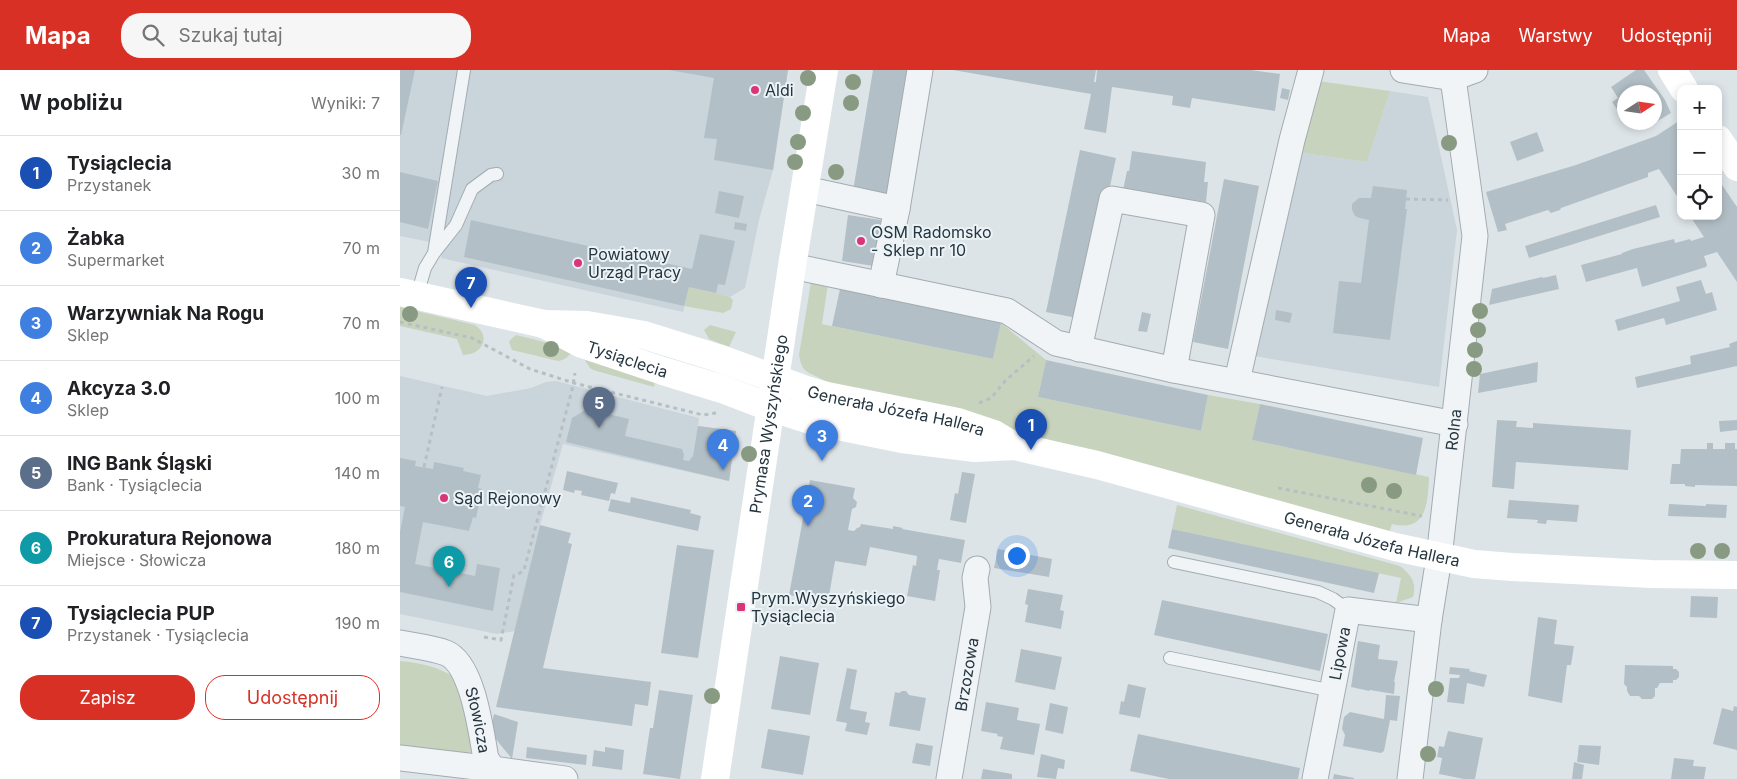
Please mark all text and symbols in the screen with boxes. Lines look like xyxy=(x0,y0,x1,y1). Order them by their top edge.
search box xyxy=(121,13,471,58)
text: Mapa xyxy=(25,21,91,50)
icon: search xyxy=(139,21,167,49)
text: Szukaj tutaj xyxy=(179,24,283,47)
text: Mapa xyxy=(1443,25,1490,46)
text: Warstwy xyxy=(1518,25,1593,46)
text: Udostępnij xyxy=(1621,25,1712,46)
place label: Aldi xyxy=(765,80,794,100)
marker: Aldi xyxy=(749,84,761,96)
north arrow xyxy=(1617,85,1662,130)
map controls xyxy=(1677,85,1722,220)
button: + xyxy=(1677,85,1722,130)
text: W pobliżu xyxy=(20,90,123,115)
text: Wyniki: 7 xyxy=(311,93,380,113)
button: − xyxy=(1677,130,1722,175)
text: Tysiąclecia xyxy=(67,152,172,175)
text: 1 xyxy=(33,163,39,183)
text: 30 m xyxy=(342,163,380,183)
text: Przystanek xyxy=(67,175,151,195)
button: locate xyxy=(1677,175,1722,220)
place label: OSM Radomsko - Sklep nr 10 xyxy=(871,222,992,260)
text: Żabka xyxy=(67,227,125,250)
marker: OSM Radomsko - Sklep nr 10 xyxy=(855,235,867,247)
text: 2 xyxy=(31,238,41,258)
text: 70 m xyxy=(343,238,380,258)
place label: Powiatowy Urząd Pracy xyxy=(588,244,681,282)
text: Supermarket xyxy=(67,250,164,270)
marker: Powiatowy Urząd Pracy xyxy=(572,257,584,269)
pin: 7 xyxy=(455,267,487,308)
text: Warzywniak Na Rogu xyxy=(67,302,264,325)
text: 3 xyxy=(31,313,41,333)
text: 70 m xyxy=(343,313,380,333)
text: Sklep xyxy=(67,325,109,345)
street label: Prymasa Wyszyńskiego xyxy=(745,333,792,515)
street label: Tysiąclecia xyxy=(585,336,670,382)
text: Akcyza 3.0 xyxy=(67,377,171,400)
street label: Generała Józefa Hallera xyxy=(805,381,987,440)
pin: 5 xyxy=(583,387,615,428)
text: 4 xyxy=(31,388,41,408)
text: 100 m xyxy=(335,388,380,408)
text: Sklep xyxy=(67,400,109,420)
street label: Rolna xyxy=(1441,408,1466,452)
pin: 1 xyxy=(1015,409,1047,450)
pin: 3 xyxy=(806,420,838,461)
pin: 4 xyxy=(707,429,739,470)
text: ING Bank Śląski xyxy=(67,452,212,475)
text: 5 xyxy=(31,463,41,483)
text: 140 m xyxy=(335,463,380,483)
text: Bank · Tysiąclecia xyxy=(67,475,202,495)
pin: 2 xyxy=(792,485,824,526)
place label: Sąd Rejonowy xyxy=(454,488,561,508)
marker: Sąd Rejonowy xyxy=(438,492,450,504)
street label: Generała Józefa Hallera xyxy=(1282,507,1462,571)
text: Prokuratura Rejonowa xyxy=(67,527,272,550)
text: 6 xyxy=(31,538,41,558)
text: 180 m xyxy=(335,538,380,558)
your location xyxy=(1004,543,1030,569)
pin: 6 xyxy=(433,546,465,587)
text: Miejsce · Słowicza xyxy=(67,550,206,570)
place label: Prym.Wyszyńskiego Tysiąclecia xyxy=(751,588,905,626)
marker: Prym.Wyszyńskiego Tysiąclecia xyxy=(735,601,747,613)
text: Tysiąclecia PUP xyxy=(67,602,215,625)
text: 7 xyxy=(31,613,41,633)
text: 190 m xyxy=(335,613,380,633)
text: Przystanek · Tysiąclecia xyxy=(67,625,249,645)
street label: Lipowa xyxy=(1325,625,1355,682)
street label: Brzozowa xyxy=(951,636,983,713)
button: Zapisz xyxy=(20,675,195,720)
button: Udostępnij xyxy=(205,675,380,720)
street label: Słowicza xyxy=(461,684,495,755)

